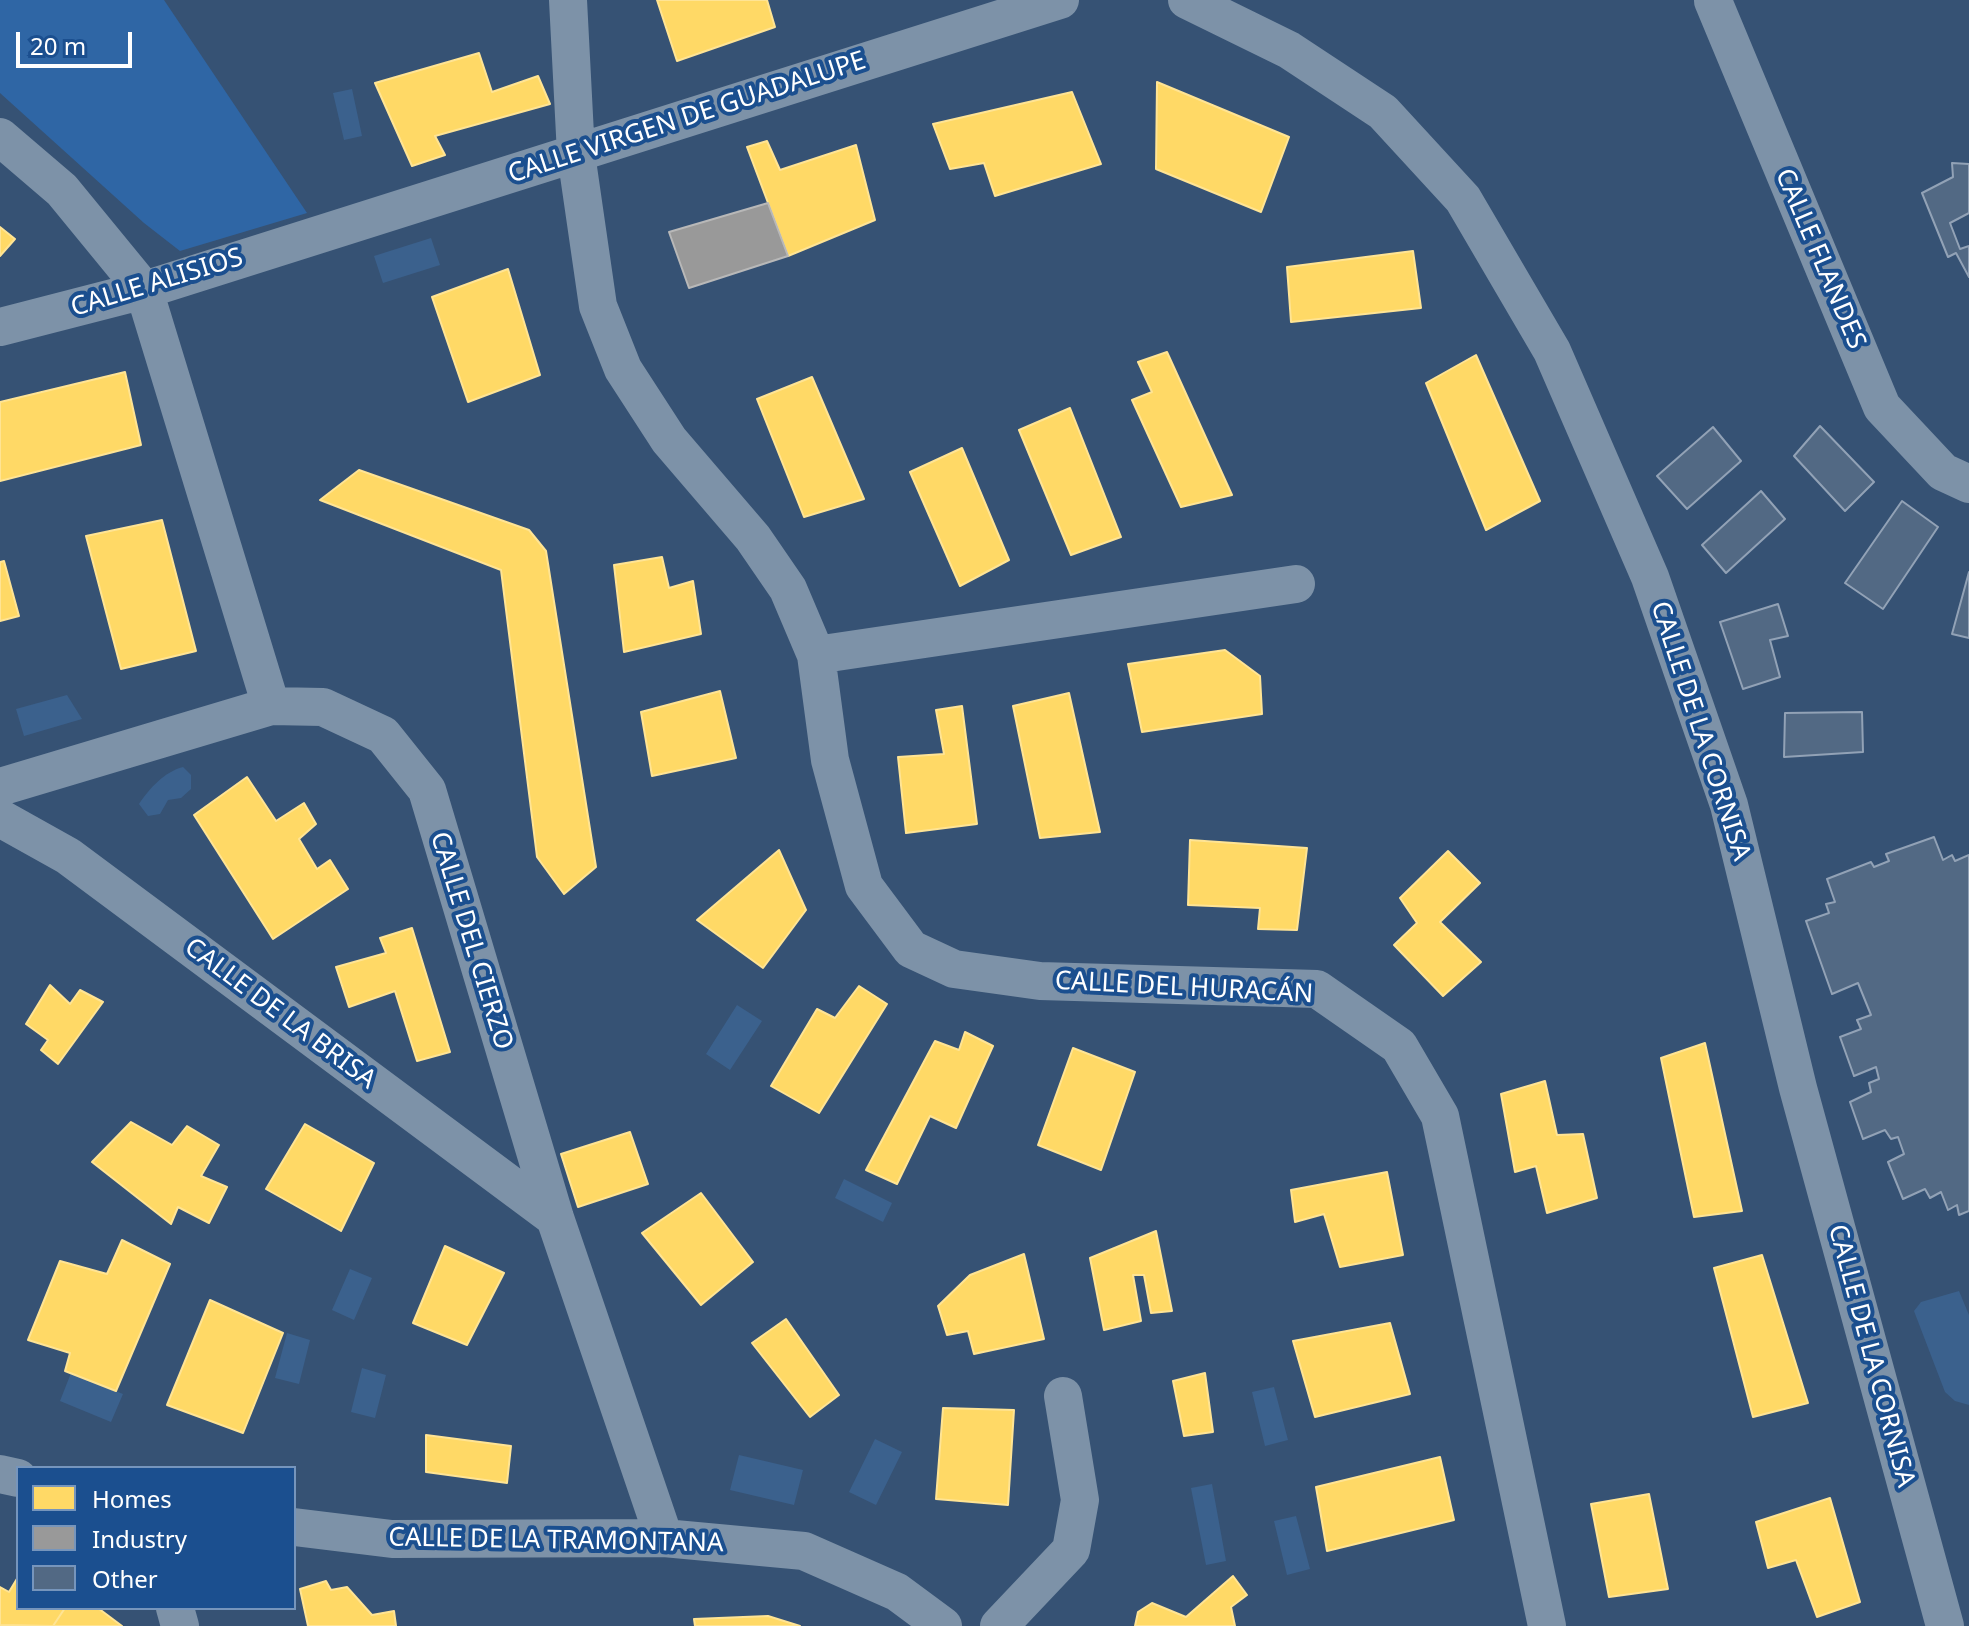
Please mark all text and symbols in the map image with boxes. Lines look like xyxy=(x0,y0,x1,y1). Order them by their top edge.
scale bar xyxy=(20,16,136,66)
text: 20 m xyxy=(30,29,86,62)
street label: CALLE VIRGEN DE GUADALUPE xyxy=(504,45,870,191)
street label: CALLE FLANDES xyxy=(1768,164,1872,354)
street label: CALLE ALISIOS xyxy=(67,242,247,324)
street label: CALLE DE LA CORNISA xyxy=(1643,598,1757,864)
street label: CALLE DEL CIERZO xyxy=(423,828,519,1054)
street label: CALLE DE LA BRISA xyxy=(178,932,382,1096)
street label: CALLE DEL HURACÁN xyxy=(1054,966,1314,1010)
street label: CALLE DE LA CORNISA xyxy=(1821,1221,1921,1491)
legend xyxy=(16,1466,296,1610)
text: Homes xyxy=(92,1482,172,1515)
text: Industry xyxy=(92,1522,187,1555)
street label: CALLE DE LA TRAMONTANA xyxy=(388,1522,724,1560)
text: Other xyxy=(92,1562,158,1595)

